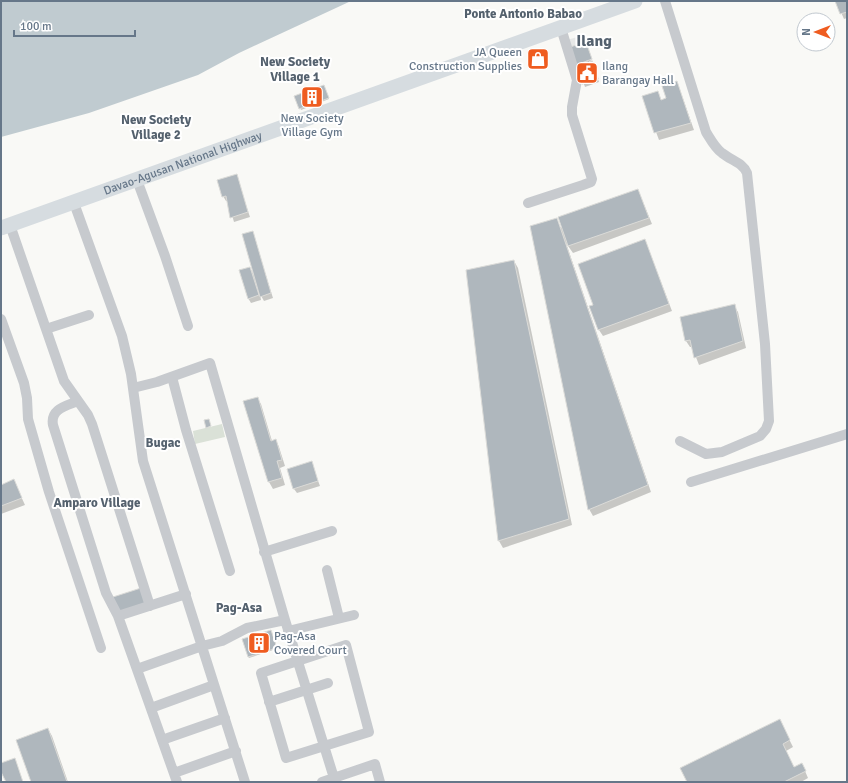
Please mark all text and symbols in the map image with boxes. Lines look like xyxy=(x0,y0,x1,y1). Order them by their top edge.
district label: Ponte Antonio Babao xyxy=(464,6,582,22)
scale bar xyxy=(14,12,135,38)
north arrow xyxy=(796,12,836,52)
text: 100 m xyxy=(20,19,52,34)
text: N xyxy=(800,28,813,36)
district label: Ilang xyxy=(576,31,612,51)
place label: JA Queen Construction Supplies xyxy=(409,45,522,74)
shop icon: JA Queen Construction Supplies xyxy=(525,46,551,72)
district label: New Society Village 1 xyxy=(260,54,331,85)
place label: Ilang Barangay Hall xyxy=(602,59,674,88)
public building icon: Ilang Barangay Hall xyxy=(574,60,600,86)
building icon: New Society Village Gym xyxy=(299,84,325,110)
place label: New Society Village Gym xyxy=(280,111,344,140)
district label: New Society Village 2 xyxy=(121,112,192,143)
street label: Davao-Agusan National Highway xyxy=(102,128,264,199)
district label: Bugac xyxy=(146,435,180,451)
district label: Amparo Village xyxy=(54,495,141,511)
district label: Pag-Asa xyxy=(216,600,263,616)
place label: Pag-Asa Covered Court xyxy=(274,629,347,658)
building icon: Pag-Asa Covered Court xyxy=(246,630,272,656)

